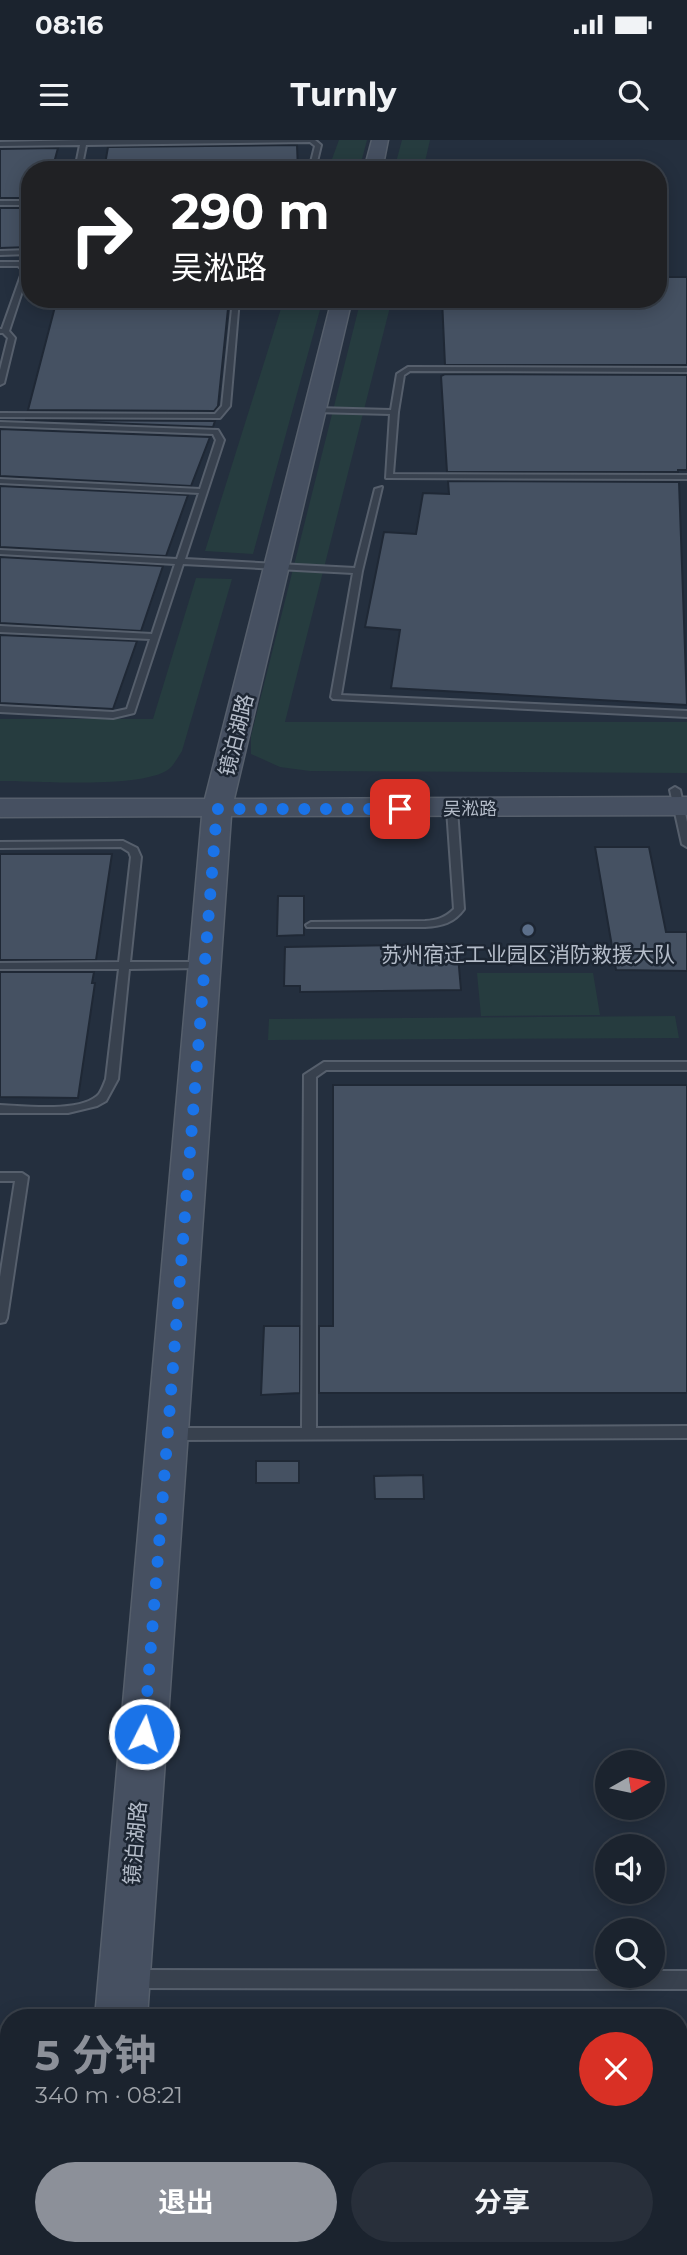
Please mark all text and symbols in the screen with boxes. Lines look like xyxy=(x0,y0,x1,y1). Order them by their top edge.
text: 08:16 xyxy=(35,9,103,41)
text: Turnly xyxy=(291,75,396,114)
icon: menu xyxy=(35,76,73,114)
icon: search xyxy=(614,76,652,114)
text: 290 m xyxy=(171,182,330,241)
icon: right xyxy=(56,189,147,280)
text: 吴淞路 xyxy=(171,248,267,287)
street label: 镜泊湖路 xyxy=(214,691,258,779)
pin xyxy=(370,779,430,839)
icon: arrive xyxy=(381,790,419,828)
street label: 吴淞路 xyxy=(443,798,497,820)
marker: 苏州宿迁工业园区消防救援大队 xyxy=(520,922,536,938)
place label: 苏州宿迁工业园区消防救援大队 xyxy=(381,942,675,967)
position arrow xyxy=(107,1697,181,1771)
north arrow xyxy=(595,1750,665,1820)
map controls xyxy=(595,1750,665,1988)
street label: 镜泊湖路 xyxy=(119,1800,151,1886)
button: sound xyxy=(595,1834,665,1904)
button: search xyxy=(595,1918,665,1988)
text: 5 分钟 xyxy=(35,2029,156,2081)
button: close xyxy=(579,2032,653,2106)
text: 340 m · 08:21 xyxy=(35,2081,183,2109)
button: 退出 xyxy=(35,2162,337,2242)
button: 分享 xyxy=(351,2162,653,2242)

